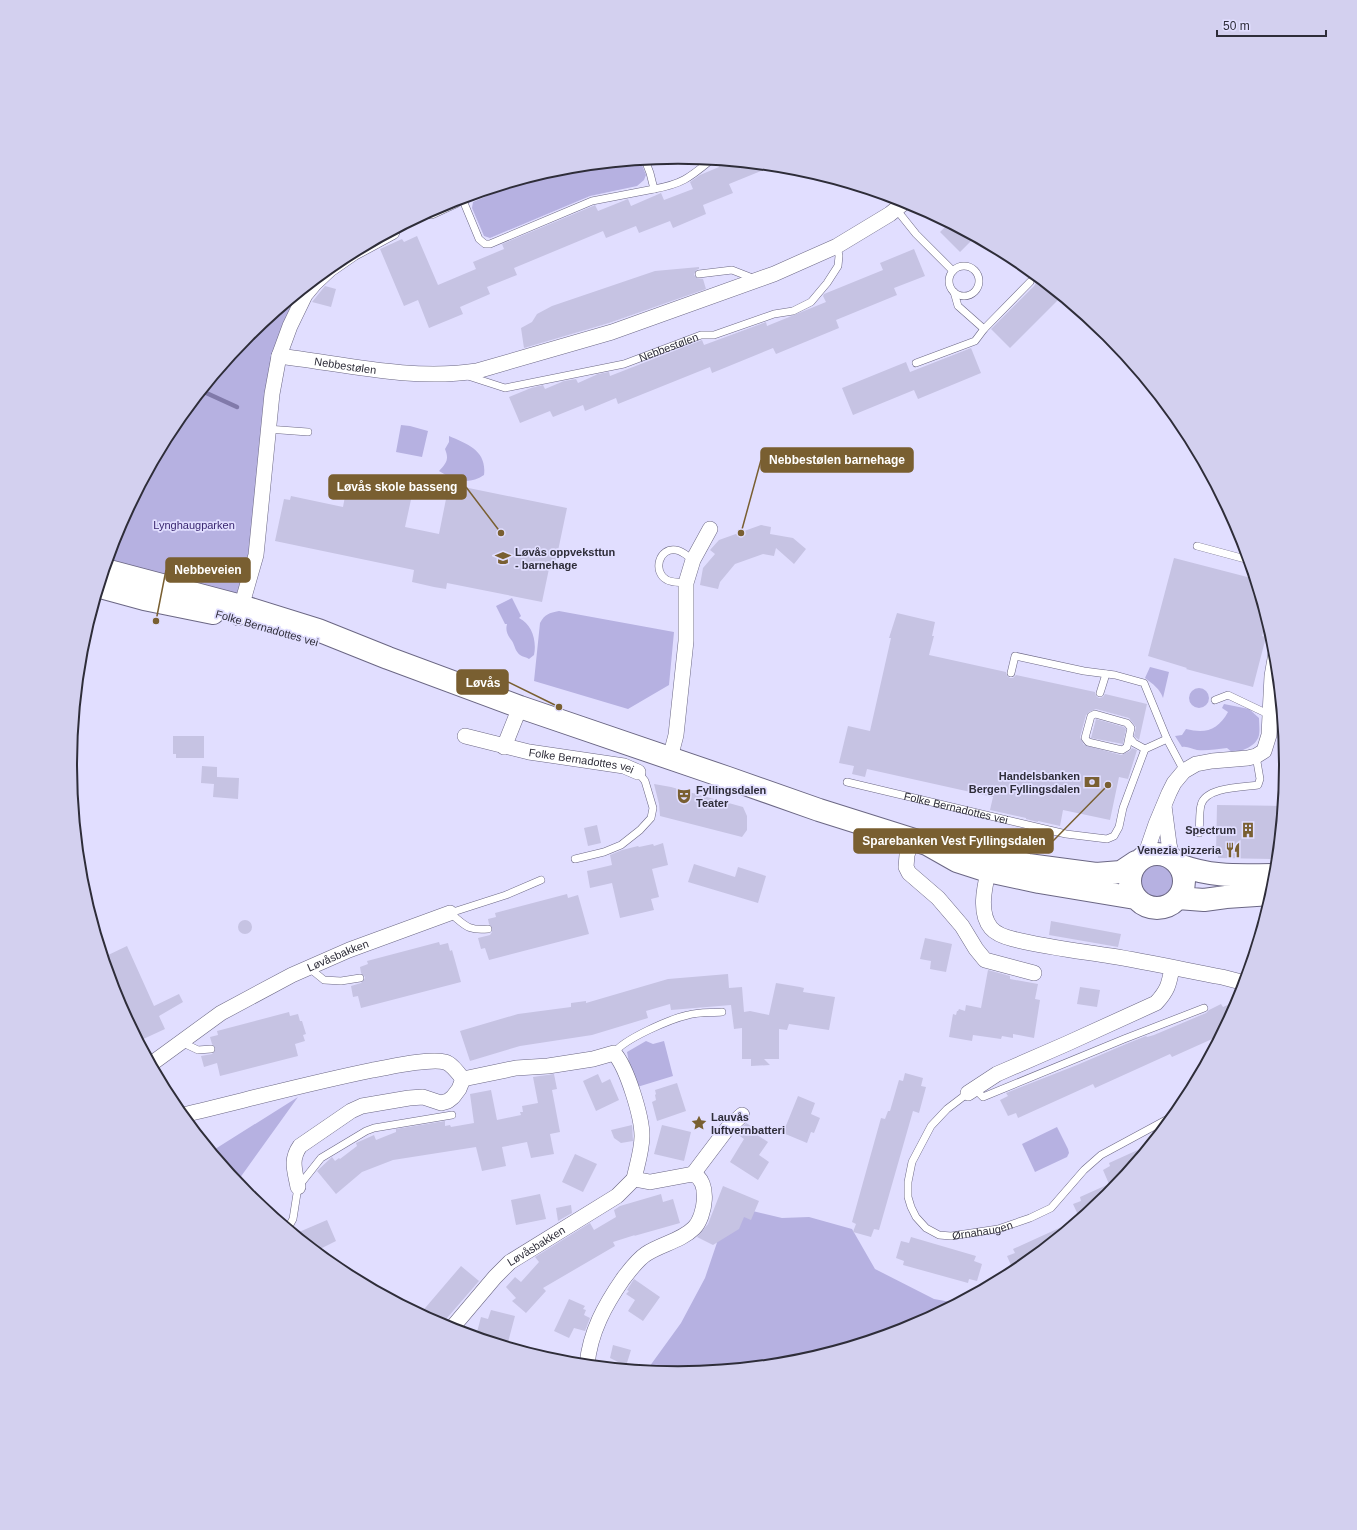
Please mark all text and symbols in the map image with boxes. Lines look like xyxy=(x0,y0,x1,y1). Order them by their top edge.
scale bar xyxy=(1217,12,1326,38)
text: 50 m xyxy=(1223,19,1250,33)
street label: Nebbestølen xyxy=(637,331,700,364)
street label: Nebbestølen xyxy=(313,355,377,376)
callout: Nebbestølen barnehage xyxy=(761,448,913,472)
text: Nebbestølen barnehage xyxy=(769,453,905,467)
callout: Løvås skole basseng xyxy=(329,475,466,499)
text: Løvås skole basseng xyxy=(337,480,457,494)
park label: Lynghaugparken xyxy=(153,519,235,531)
place label: Løvås oppveksttun - barnehage xyxy=(515,546,616,571)
school or university icon: Løvås oppveksttun - barnehage xyxy=(494,549,512,567)
callout: Nebbeveien xyxy=(166,558,250,582)
text: Nebbeveien xyxy=(174,563,242,577)
street label: Folke Bernadottes vei xyxy=(214,608,320,648)
callout: Løvås xyxy=(457,670,508,694)
text: Løvås xyxy=(466,676,501,690)
street label: Folke Bernadottes vei xyxy=(528,746,636,776)
place label: Handelsbanken Bergen Fyllingsdalen xyxy=(969,770,1080,795)
bank icon: Handelsbanken Bergen Fyllingsdalen xyxy=(1083,773,1101,791)
place label: Fyllingsdalen Teater xyxy=(696,784,767,809)
theatre icon: Fyllingsdalen Teater xyxy=(675,787,693,805)
street label: Folke Bernadottes vei xyxy=(903,790,1009,826)
building icon: Spectrum xyxy=(1239,821,1257,839)
place label: Spectrum xyxy=(1185,824,1236,836)
callout: Sparebanken Vest Fyllingsdalen xyxy=(854,829,1053,853)
text: Sparebanken Vest Fyllingsdalen xyxy=(862,834,1046,848)
restaurant icon: Venezia pizzeria xyxy=(1224,841,1242,859)
place label: Venezia pizzeria xyxy=(1137,844,1222,856)
street label: Løvåsbakken xyxy=(305,937,370,974)
place label: Lauvås luftvernbatteri xyxy=(711,1111,785,1136)
place icon: Lauvås luftvernbatteri xyxy=(690,1114,708,1132)
street label: Ørnahaugen xyxy=(951,1218,1014,1242)
street label: Løvåsbakken xyxy=(505,1224,567,1268)

